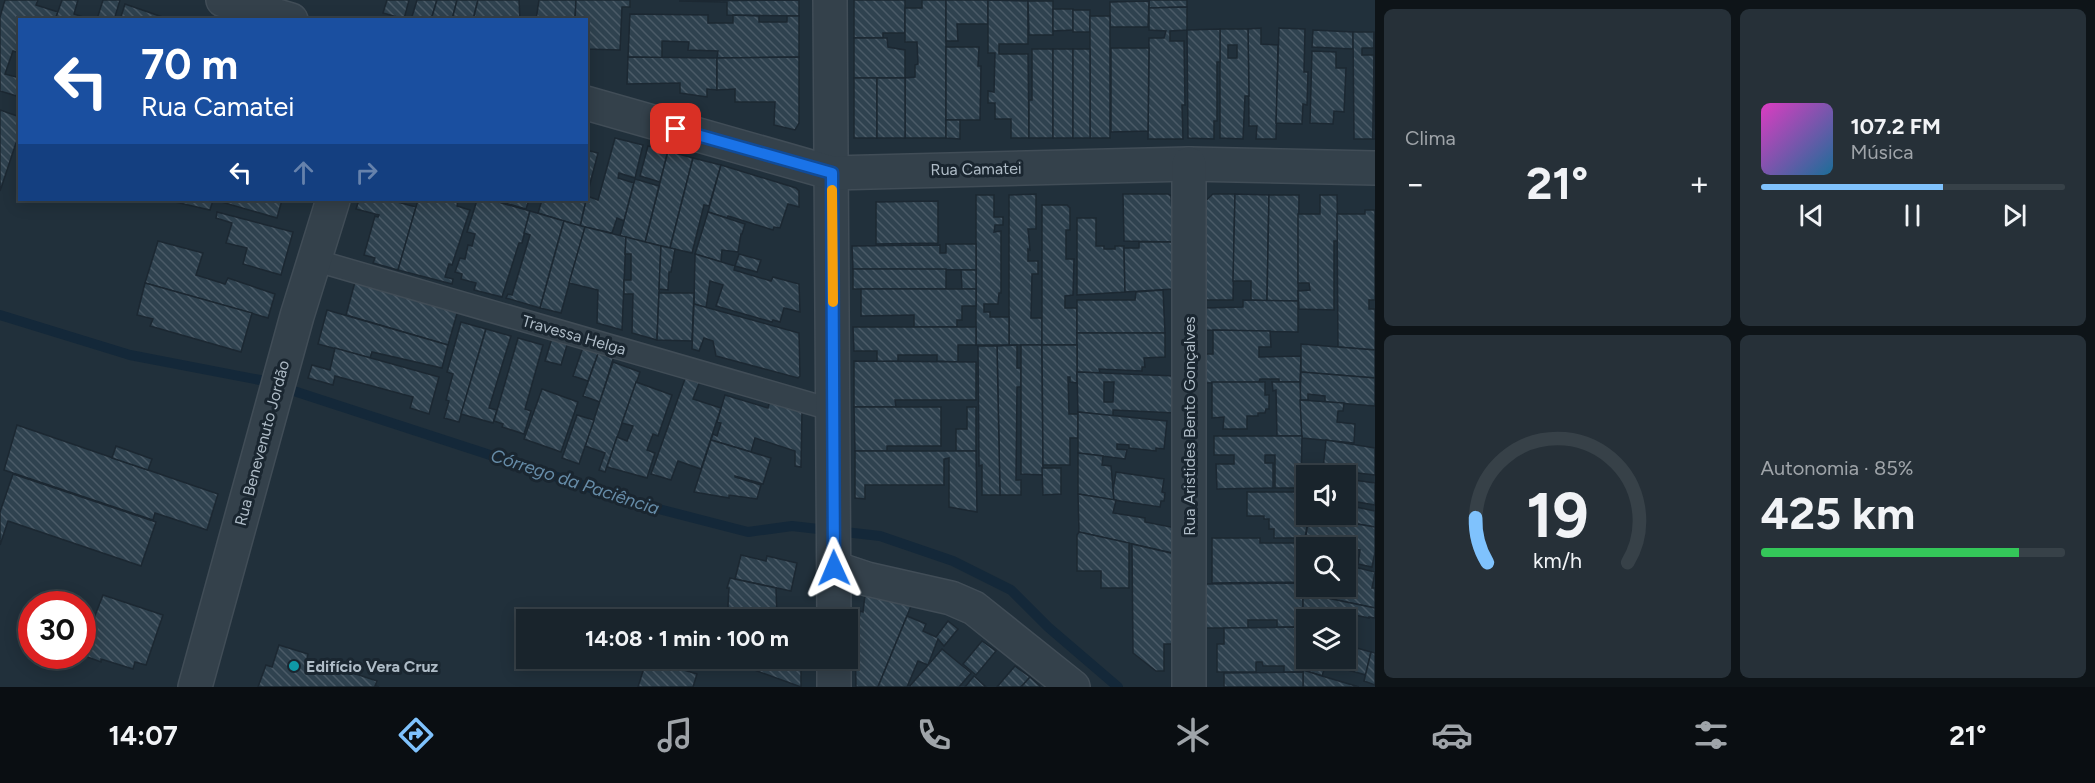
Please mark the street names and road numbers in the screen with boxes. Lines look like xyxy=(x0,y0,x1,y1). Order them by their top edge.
street label: Rua Camatei xyxy=(930,159,1022,179)
street label: Travessa Helga xyxy=(520,311,628,359)
street label: Rua Aristides Bento Gonçalves xyxy=(1180,316,1199,536)
street label: Rua Benevenuto Jordão xyxy=(231,358,293,528)

